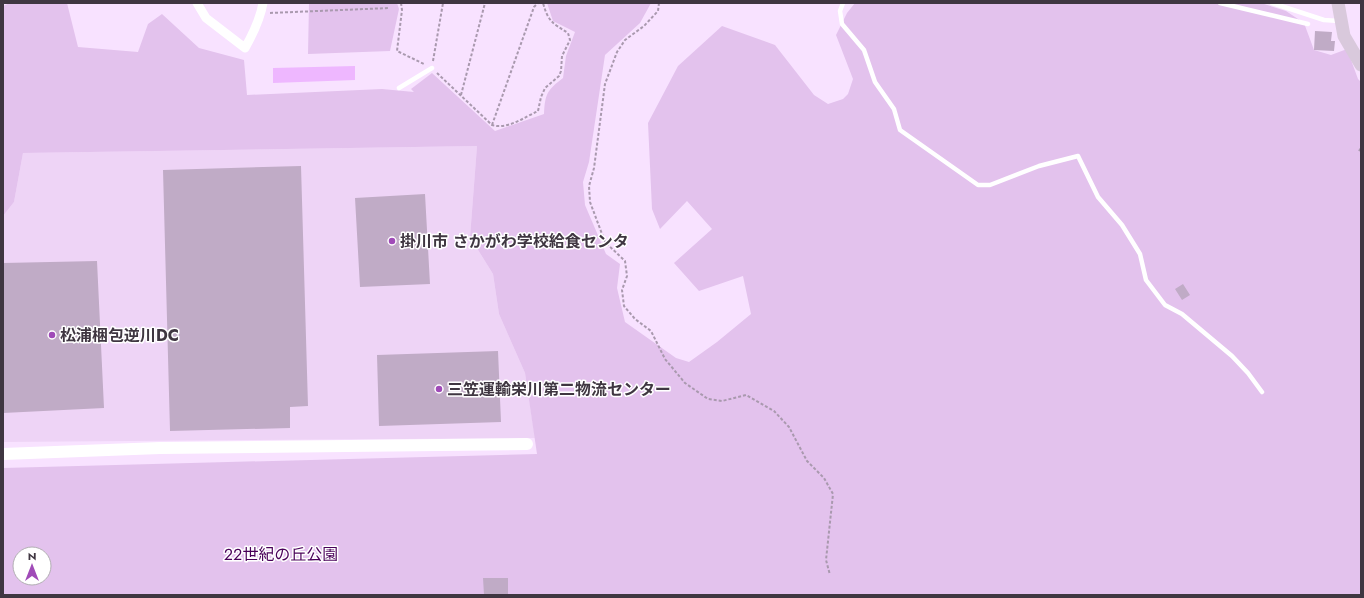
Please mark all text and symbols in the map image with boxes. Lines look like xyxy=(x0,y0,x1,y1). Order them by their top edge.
place label: 掛川市 さかがわ学校給食センタ xyxy=(400,230,629,253)
marker: 掛川市 さかがわ学校給食センタ xyxy=(387,236,397,246)
place label: 松浦梱包逆川DC xyxy=(60,324,179,347)
marker: 松浦梱包逆川DC xyxy=(47,330,57,340)
place label: 三笠運輸栄川第二物流センター xyxy=(447,378,671,401)
marker: 三笠運輸栄川第二物流センター xyxy=(434,384,444,394)
park label: ２２世紀の丘公園 xyxy=(224,543,338,566)
north arrow xyxy=(12,546,52,586)
text: N xyxy=(28,548,36,564)

